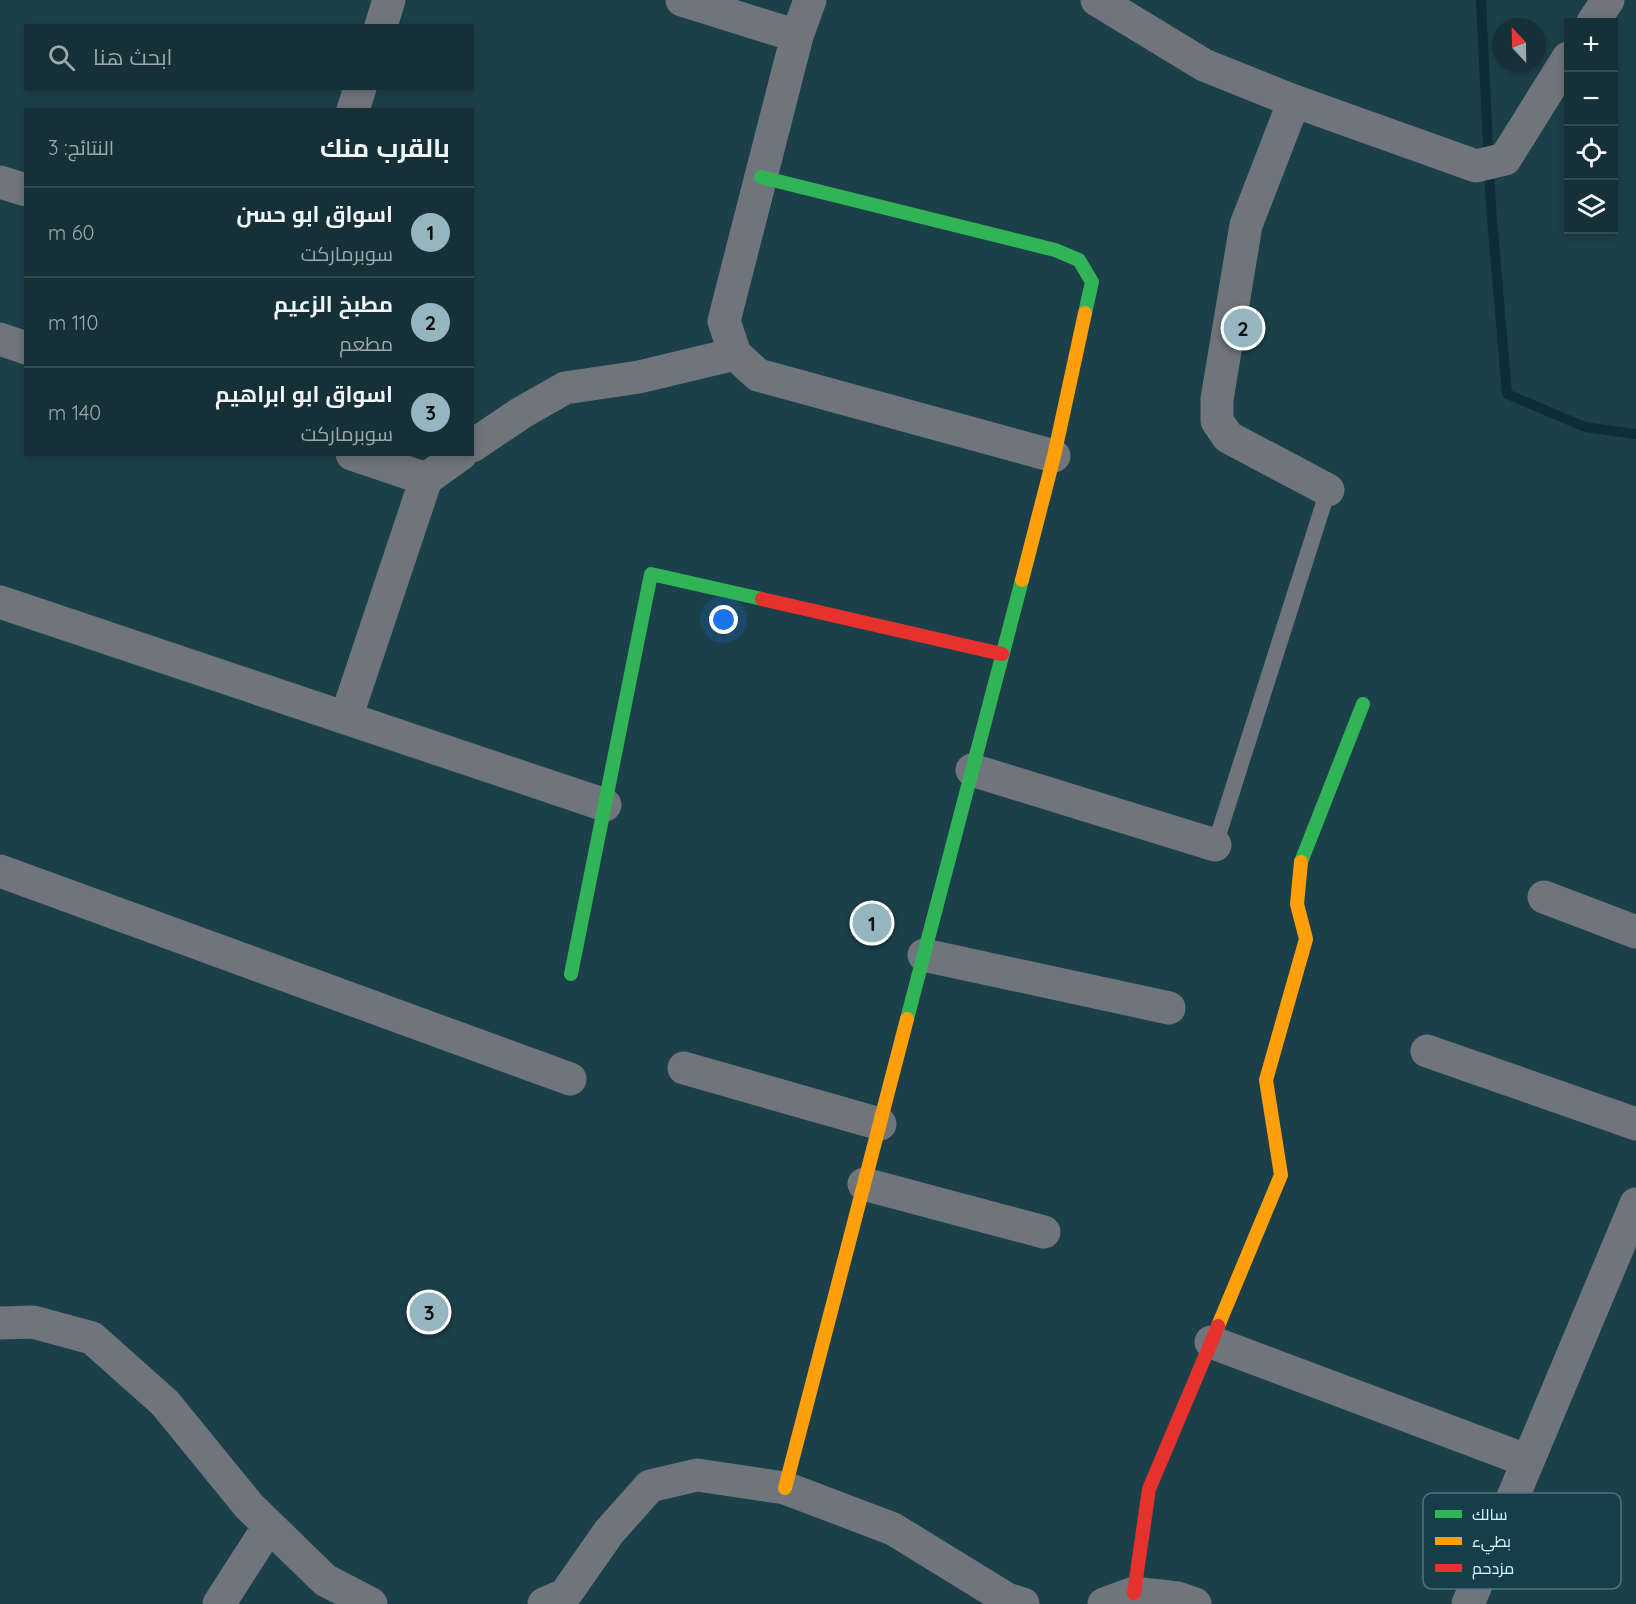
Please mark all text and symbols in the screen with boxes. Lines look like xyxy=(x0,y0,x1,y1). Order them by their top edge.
north arrow xyxy=(1492,18,1546,72)
map controls xyxy=(1564,18,1618,234)
button: + xyxy=(1564,18,1618,72)
search box xyxy=(24,24,474,90)
icon: search xyxy=(45,41,78,74)
text: ابحث هنا xyxy=(93,43,173,71)
button: − xyxy=(1564,72,1618,126)
button: locate xyxy=(1564,126,1618,180)
text: بالقرب منك xyxy=(320,131,450,164)
text: النتائج: 3 xyxy=(48,135,114,160)
button: layers xyxy=(1564,180,1618,234)
text: اسواق ابو حسن xyxy=(236,200,393,228)
text: 60 m xyxy=(48,220,94,245)
text: 1 xyxy=(427,220,434,245)
text: سوبرماركت xyxy=(301,241,393,266)
text: مطبخ الزعيم xyxy=(274,290,393,318)
pin: 2 xyxy=(1224,306,1262,350)
text: 110 m xyxy=(48,310,98,335)
text: 2 xyxy=(425,310,436,335)
text: مطعم xyxy=(339,331,393,356)
text: اسواق ابو ابراهيم xyxy=(215,380,393,408)
text: 140 m xyxy=(48,400,101,425)
text: 3 xyxy=(425,400,436,425)
text: سوبرماركت xyxy=(301,421,393,446)
your location xyxy=(709,605,738,634)
pin: 1 xyxy=(852,900,892,946)
pin: 3 xyxy=(410,1290,448,1334)
legend xyxy=(1423,1493,1621,1589)
text: سالك xyxy=(1472,1504,1507,1524)
text: بطيء xyxy=(1472,1531,1511,1555)
text: مزدحم xyxy=(1472,1558,1514,1580)

